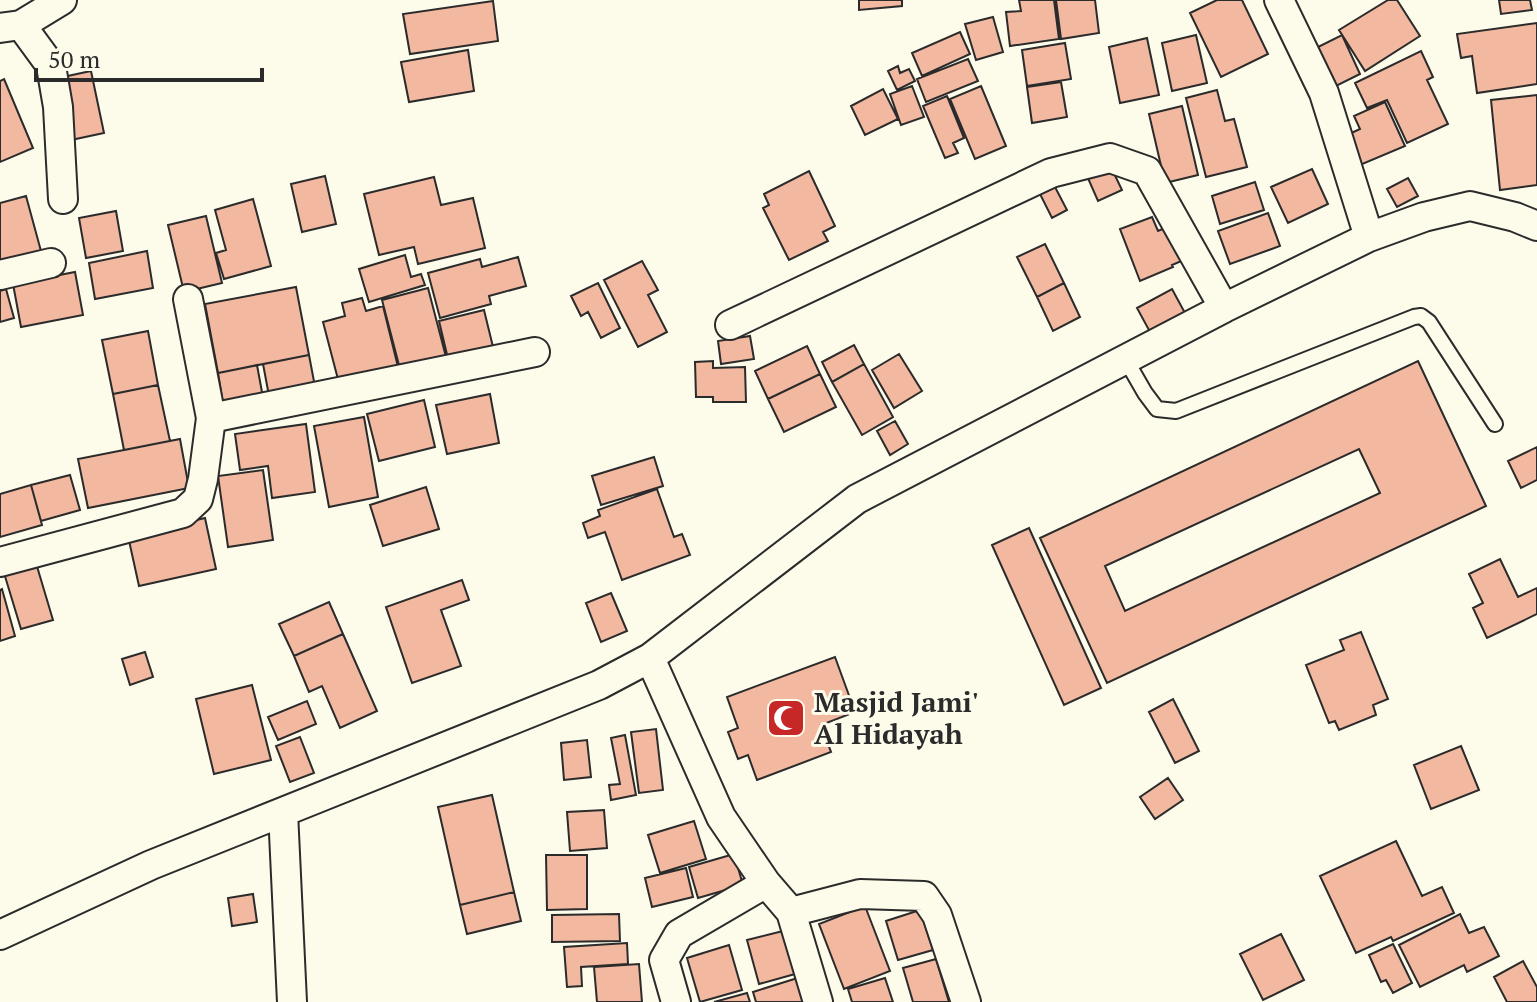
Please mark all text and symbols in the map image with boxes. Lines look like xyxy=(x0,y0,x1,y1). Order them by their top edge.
scale bar xyxy=(36,32,262,82)
text: 50 m xyxy=(48,43,100,75)
place label: Masjid Jami' Al Hidayah xyxy=(814,683,979,752)
mosque icon: Masjid Jami' Al Hidayah xyxy=(765,697,807,739)

